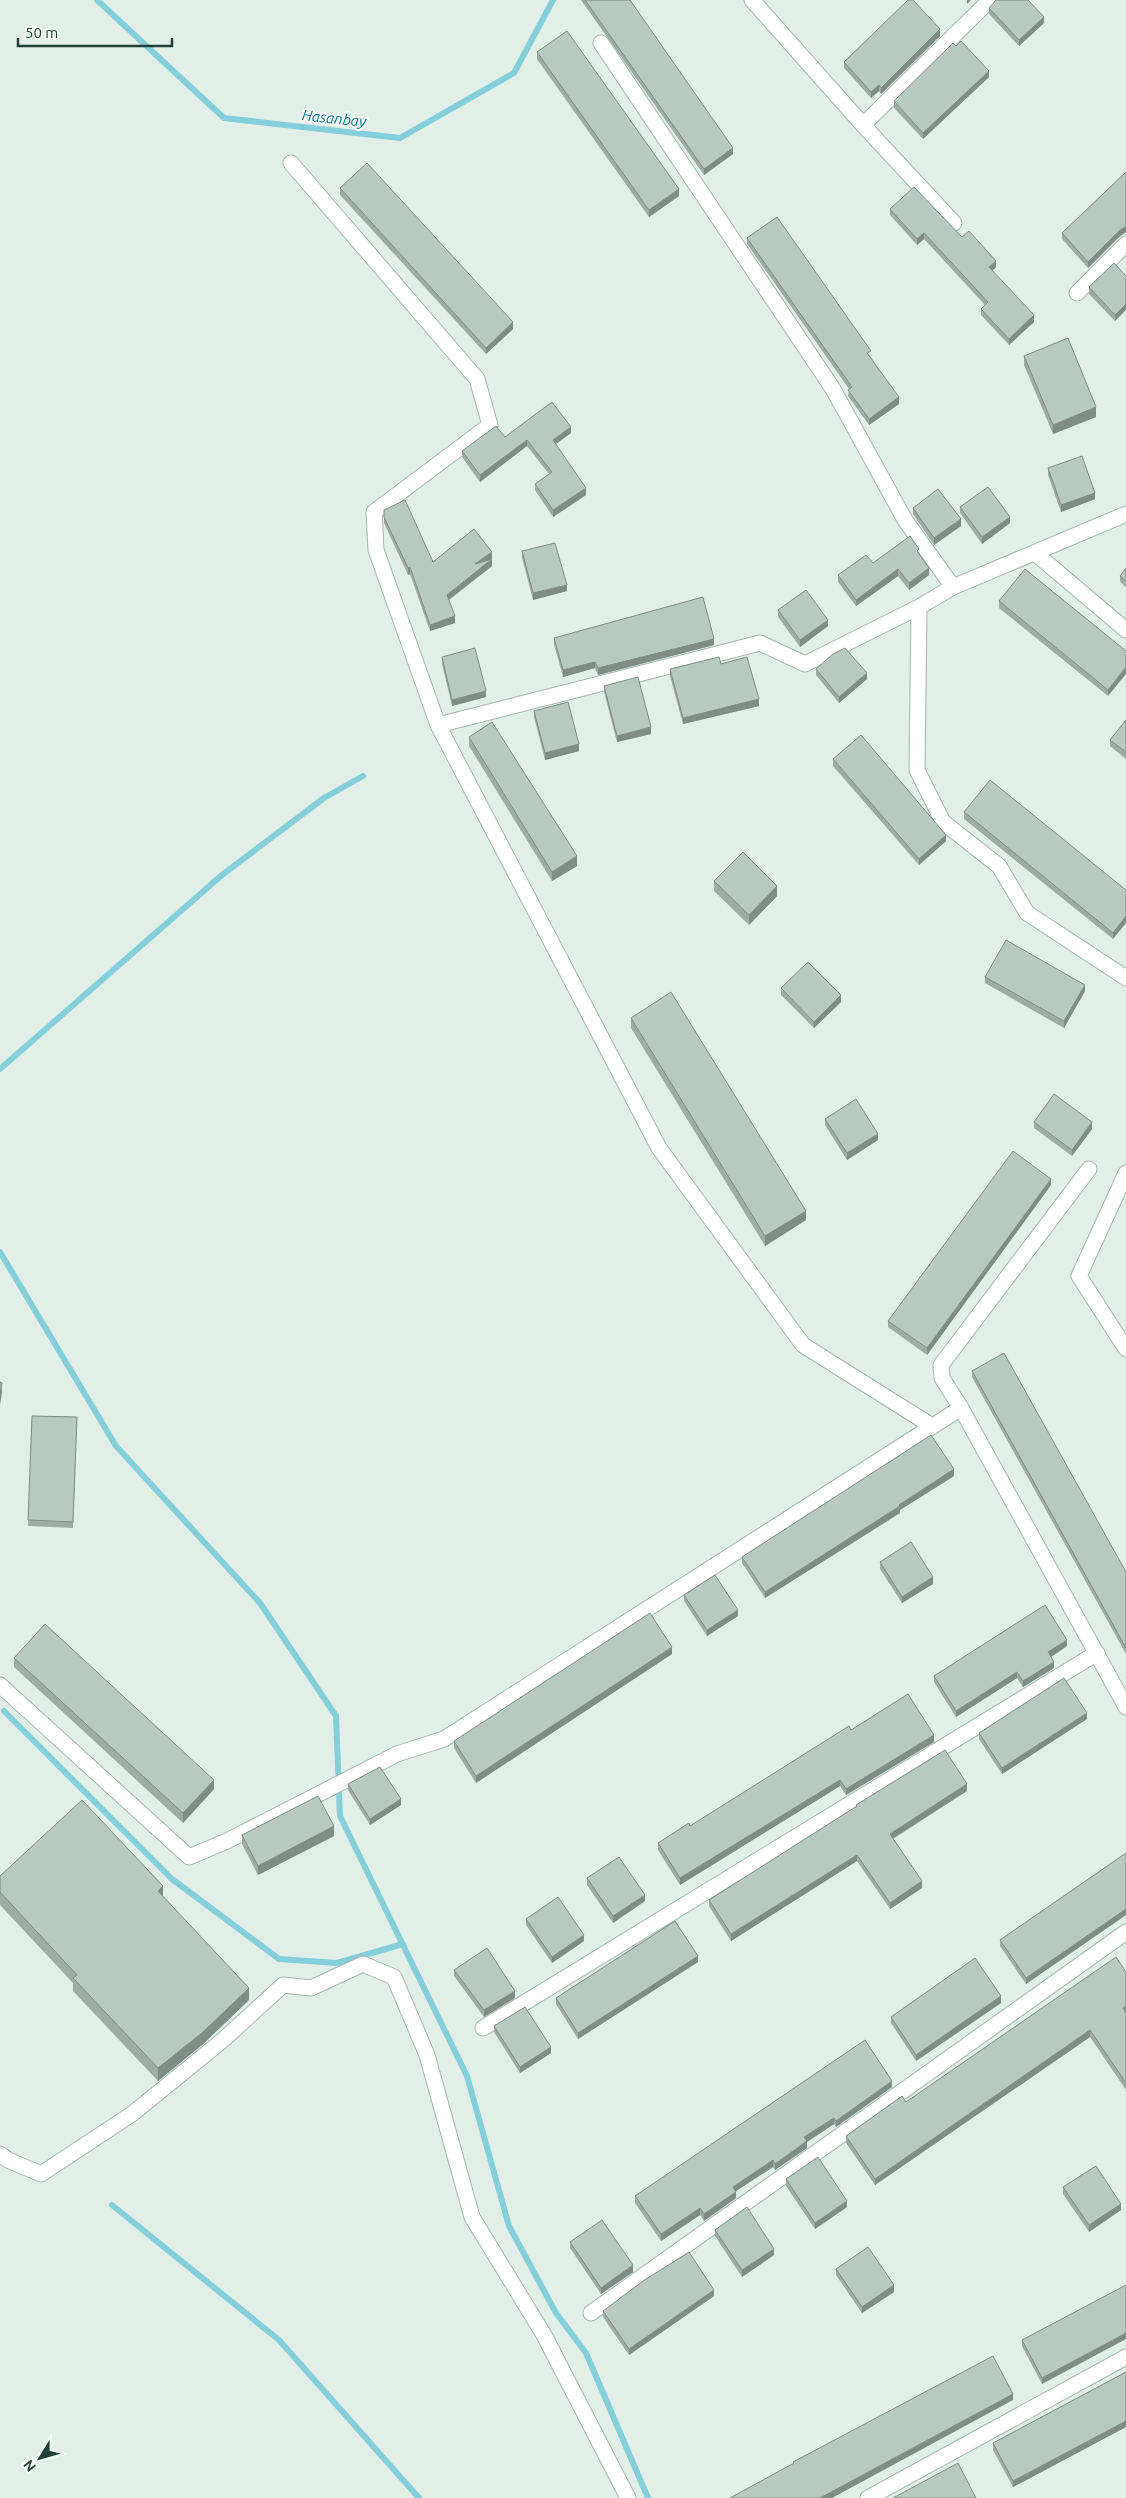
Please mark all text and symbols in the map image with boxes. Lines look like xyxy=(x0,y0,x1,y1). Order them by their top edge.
scale bar xyxy=(18,15,171,47)
text: 50 m xyxy=(25,24,58,41)
water label: Hasanbay xyxy=(301,106,368,130)
north arrow xyxy=(15,2433,65,2483)
text: N xyxy=(20,2457,39,2475)

